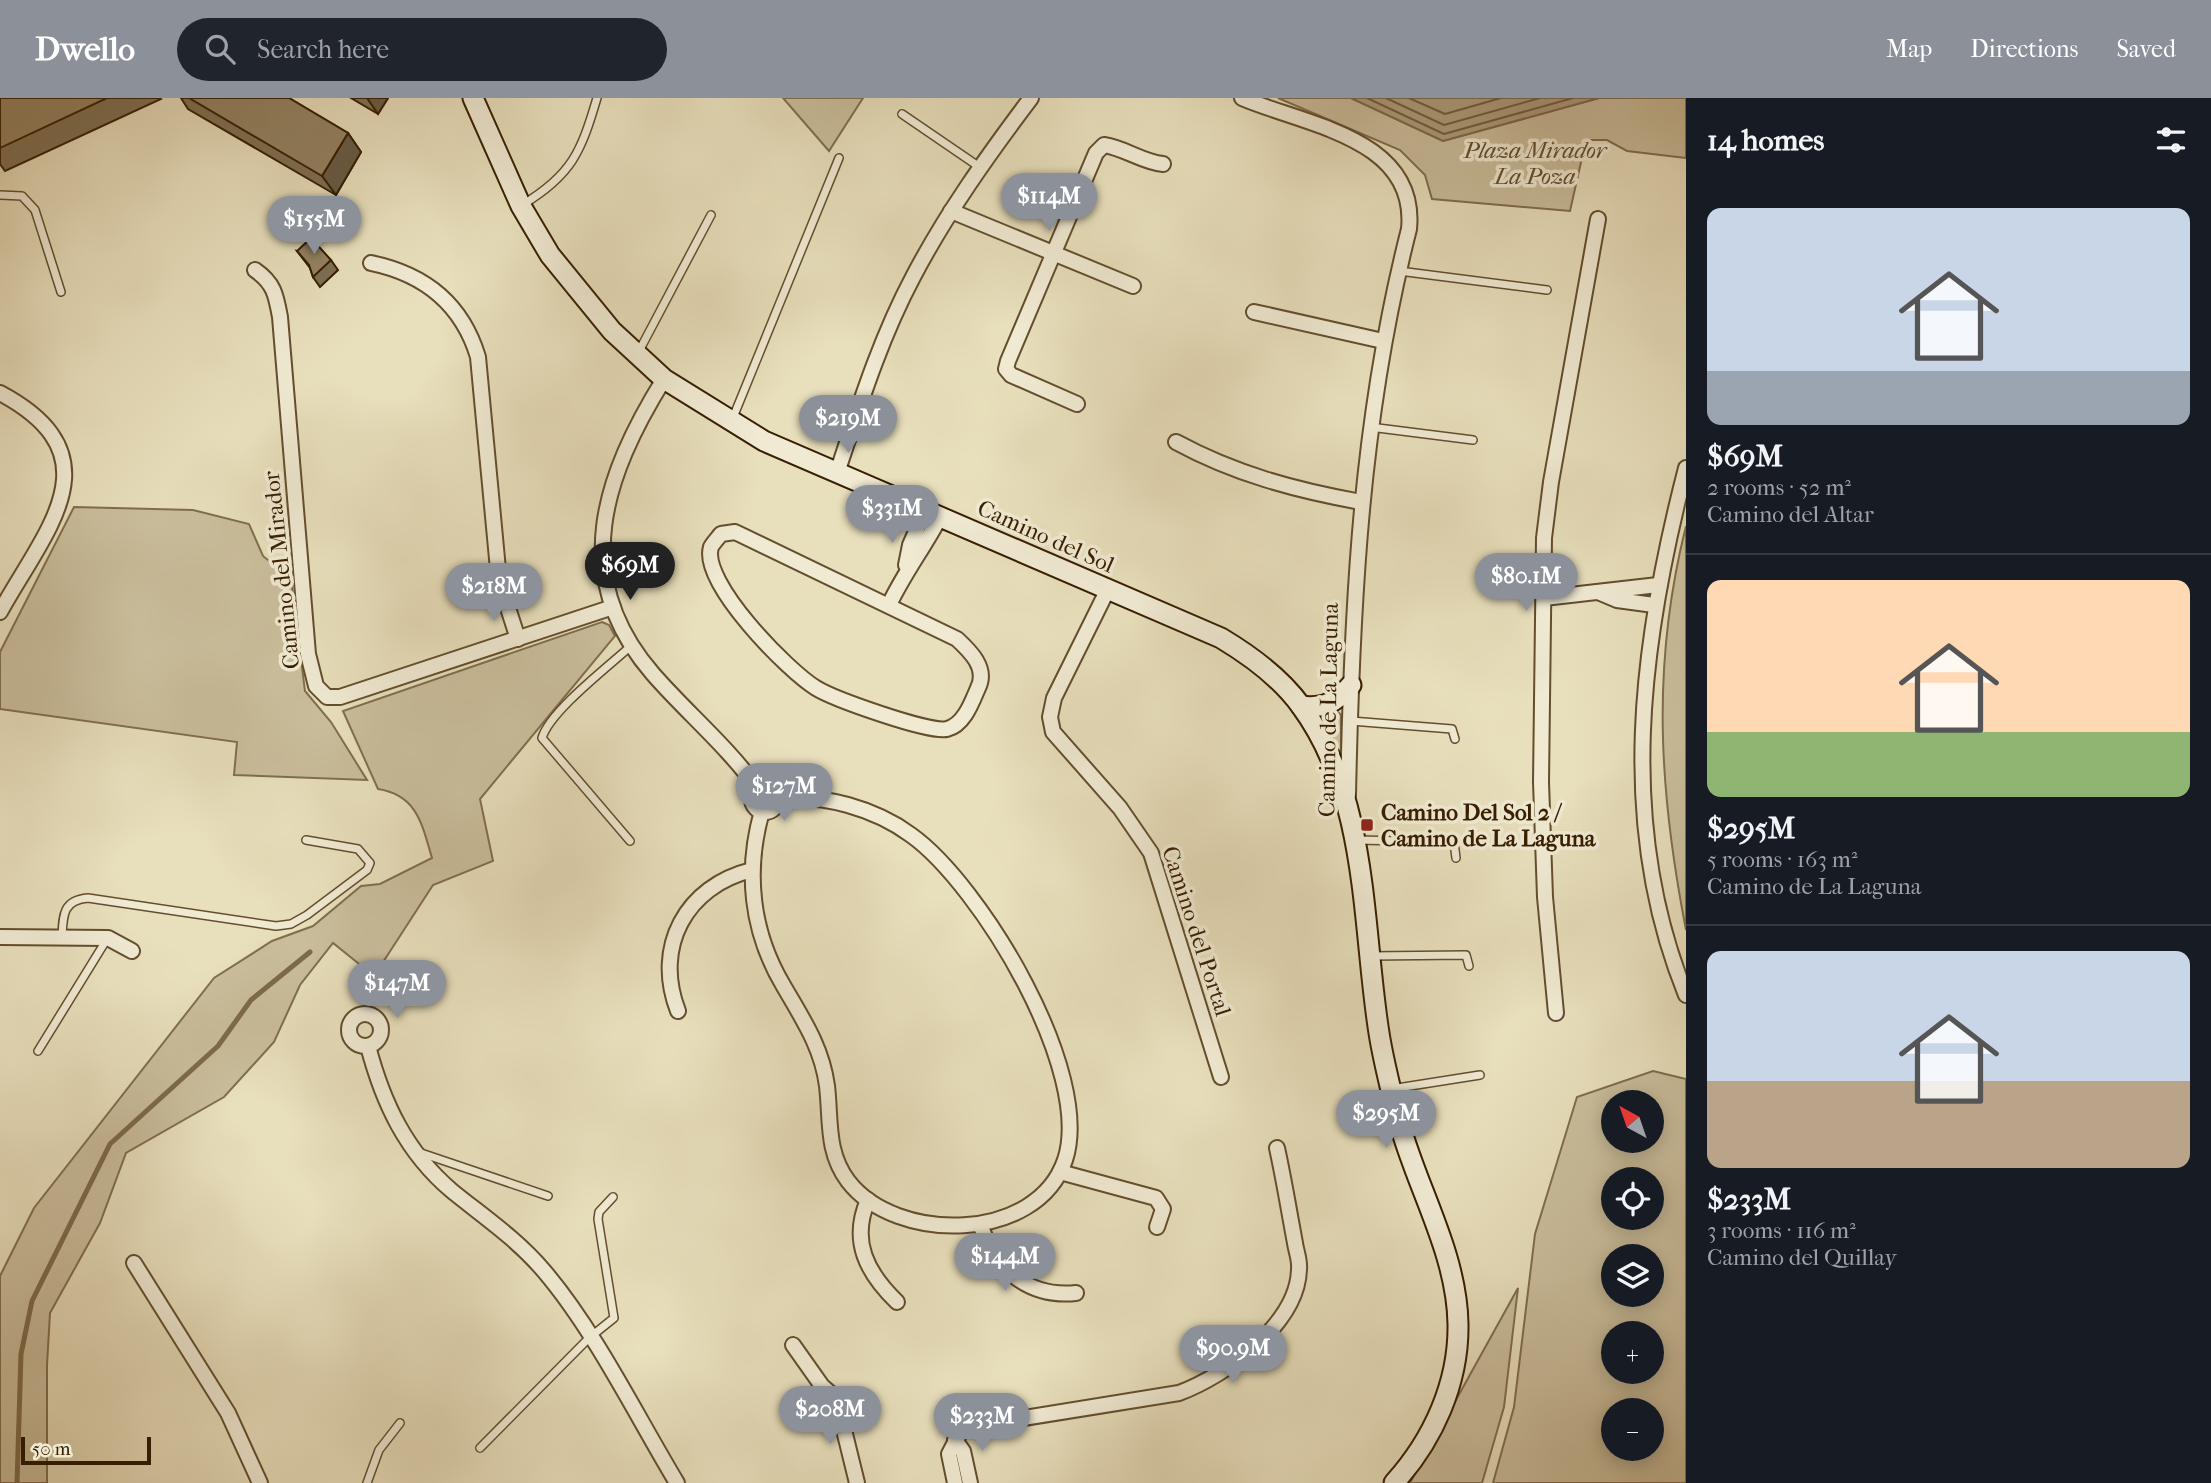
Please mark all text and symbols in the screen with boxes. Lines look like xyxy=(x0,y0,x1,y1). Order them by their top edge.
search box xyxy=(177,18,667,81)
text: Dwello xyxy=(35,30,135,69)
icon: search xyxy=(201,30,239,68)
text: Search here xyxy=(257,34,389,65)
text: Map xyxy=(1886,35,1932,63)
text: Directions xyxy=(1970,35,2078,63)
text: Saved xyxy=(2116,35,2176,63)
icon: filters xyxy=(2152,121,2190,159)
text: 14 homes xyxy=(1707,123,1824,158)
park label: Plaza Mirador La Poza xyxy=(1463,137,1608,190)
pin: $114M xyxy=(1000,174,1098,233)
text: $114M xyxy=(1017,182,1081,209)
pin: $155M xyxy=(265,197,363,256)
text: $155M xyxy=(283,205,345,232)
icon: home xyxy=(1886,253,2012,379)
pin: $219M xyxy=(799,396,897,455)
text: $219M xyxy=(815,404,881,431)
text: $69M xyxy=(1707,439,1783,474)
street label: Camino del Mirador xyxy=(258,469,305,670)
text: 2 rooms · 52 m² xyxy=(1707,474,1851,501)
pin: $331M xyxy=(843,486,941,545)
text: $331M xyxy=(862,494,922,521)
street label: Camino del Sol xyxy=(973,494,1119,579)
text: Camino del Altar xyxy=(1707,501,1874,528)
pin: $69M xyxy=(589,542,671,602)
text: $69M xyxy=(601,551,659,578)
pin: $80.1M xyxy=(1469,554,1583,613)
text: $80.1M xyxy=(1491,562,1561,589)
pin: $218M xyxy=(445,564,543,623)
text: $218M xyxy=(461,572,527,599)
street label: Camino de La Laguna xyxy=(1313,602,1344,817)
icon: home xyxy=(1886,625,2012,751)
pin: $127M xyxy=(735,764,833,823)
text: $127M xyxy=(752,772,816,799)
place label: Camino Del Sol 2 / Camino de La Laguna xyxy=(1381,799,1597,852)
text: $295M xyxy=(1707,811,1795,846)
marker: Camino Del Sol 2 / Camino de La Laguna xyxy=(1359,817,1375,833)
street label: Camino del Portal xyxy=(1156,843,1237,1020)
text: 5 rooms · 163 m² xyxy=(1707,846,1857,873)
text: Camino de La Laguna xyxy=(1707,873,1921,900)
pin: $147M xyxy=(348,960,446,1020)
text: $147M xyxy=(364,969,430,996)
icon: home xyxy=(1886,996,2012,1122)
pin: $295M xyxy=(1337,1090,1435,1150)
north arrow xyxy=(1601,1090,1664,1153)
map controls xyxy=(1601,1090,1664,1461)
text: $295M xyxy=(1352,1099,1420,1126)
button: locate xyxy=(1601,1167,1664,1230)
text: $233M xyxy=(1707,1182,1791,1217)
text: 3 rooms · 116 m² xyxy=(1707,1217,1856,1244)
pin: $144M xyxy=(956,1234,1054,1293)
text: $144M xyxy=(970,1242,1040,1269)
button: layers xyxy=(1601,1244,1664,1307)
text: Camino del Quillay xyxy=(1707,1244,1897,1271)
button: + xyxy=(1601,1321,1664,1384)
pin: $90.9M xyxy=(1176,1326,1290,1385)
text: $90.9M xyxy=(1196,1334,1270,1361)
pin: $208M xyxy=(781,1386,879,1446)
pin: $233M xyxy=(933,1394,1031,1453)
text: $208M xyxy=(795,1395,865,1422)
button: − xyxy=(1601,1398,1664,1461)
text: $233M xyxy=(950,1402,1014,1429)
scale bar xyxy=(21,1434,150,1466)
text: 50 m xyxy=(32,1438,71,1460)

